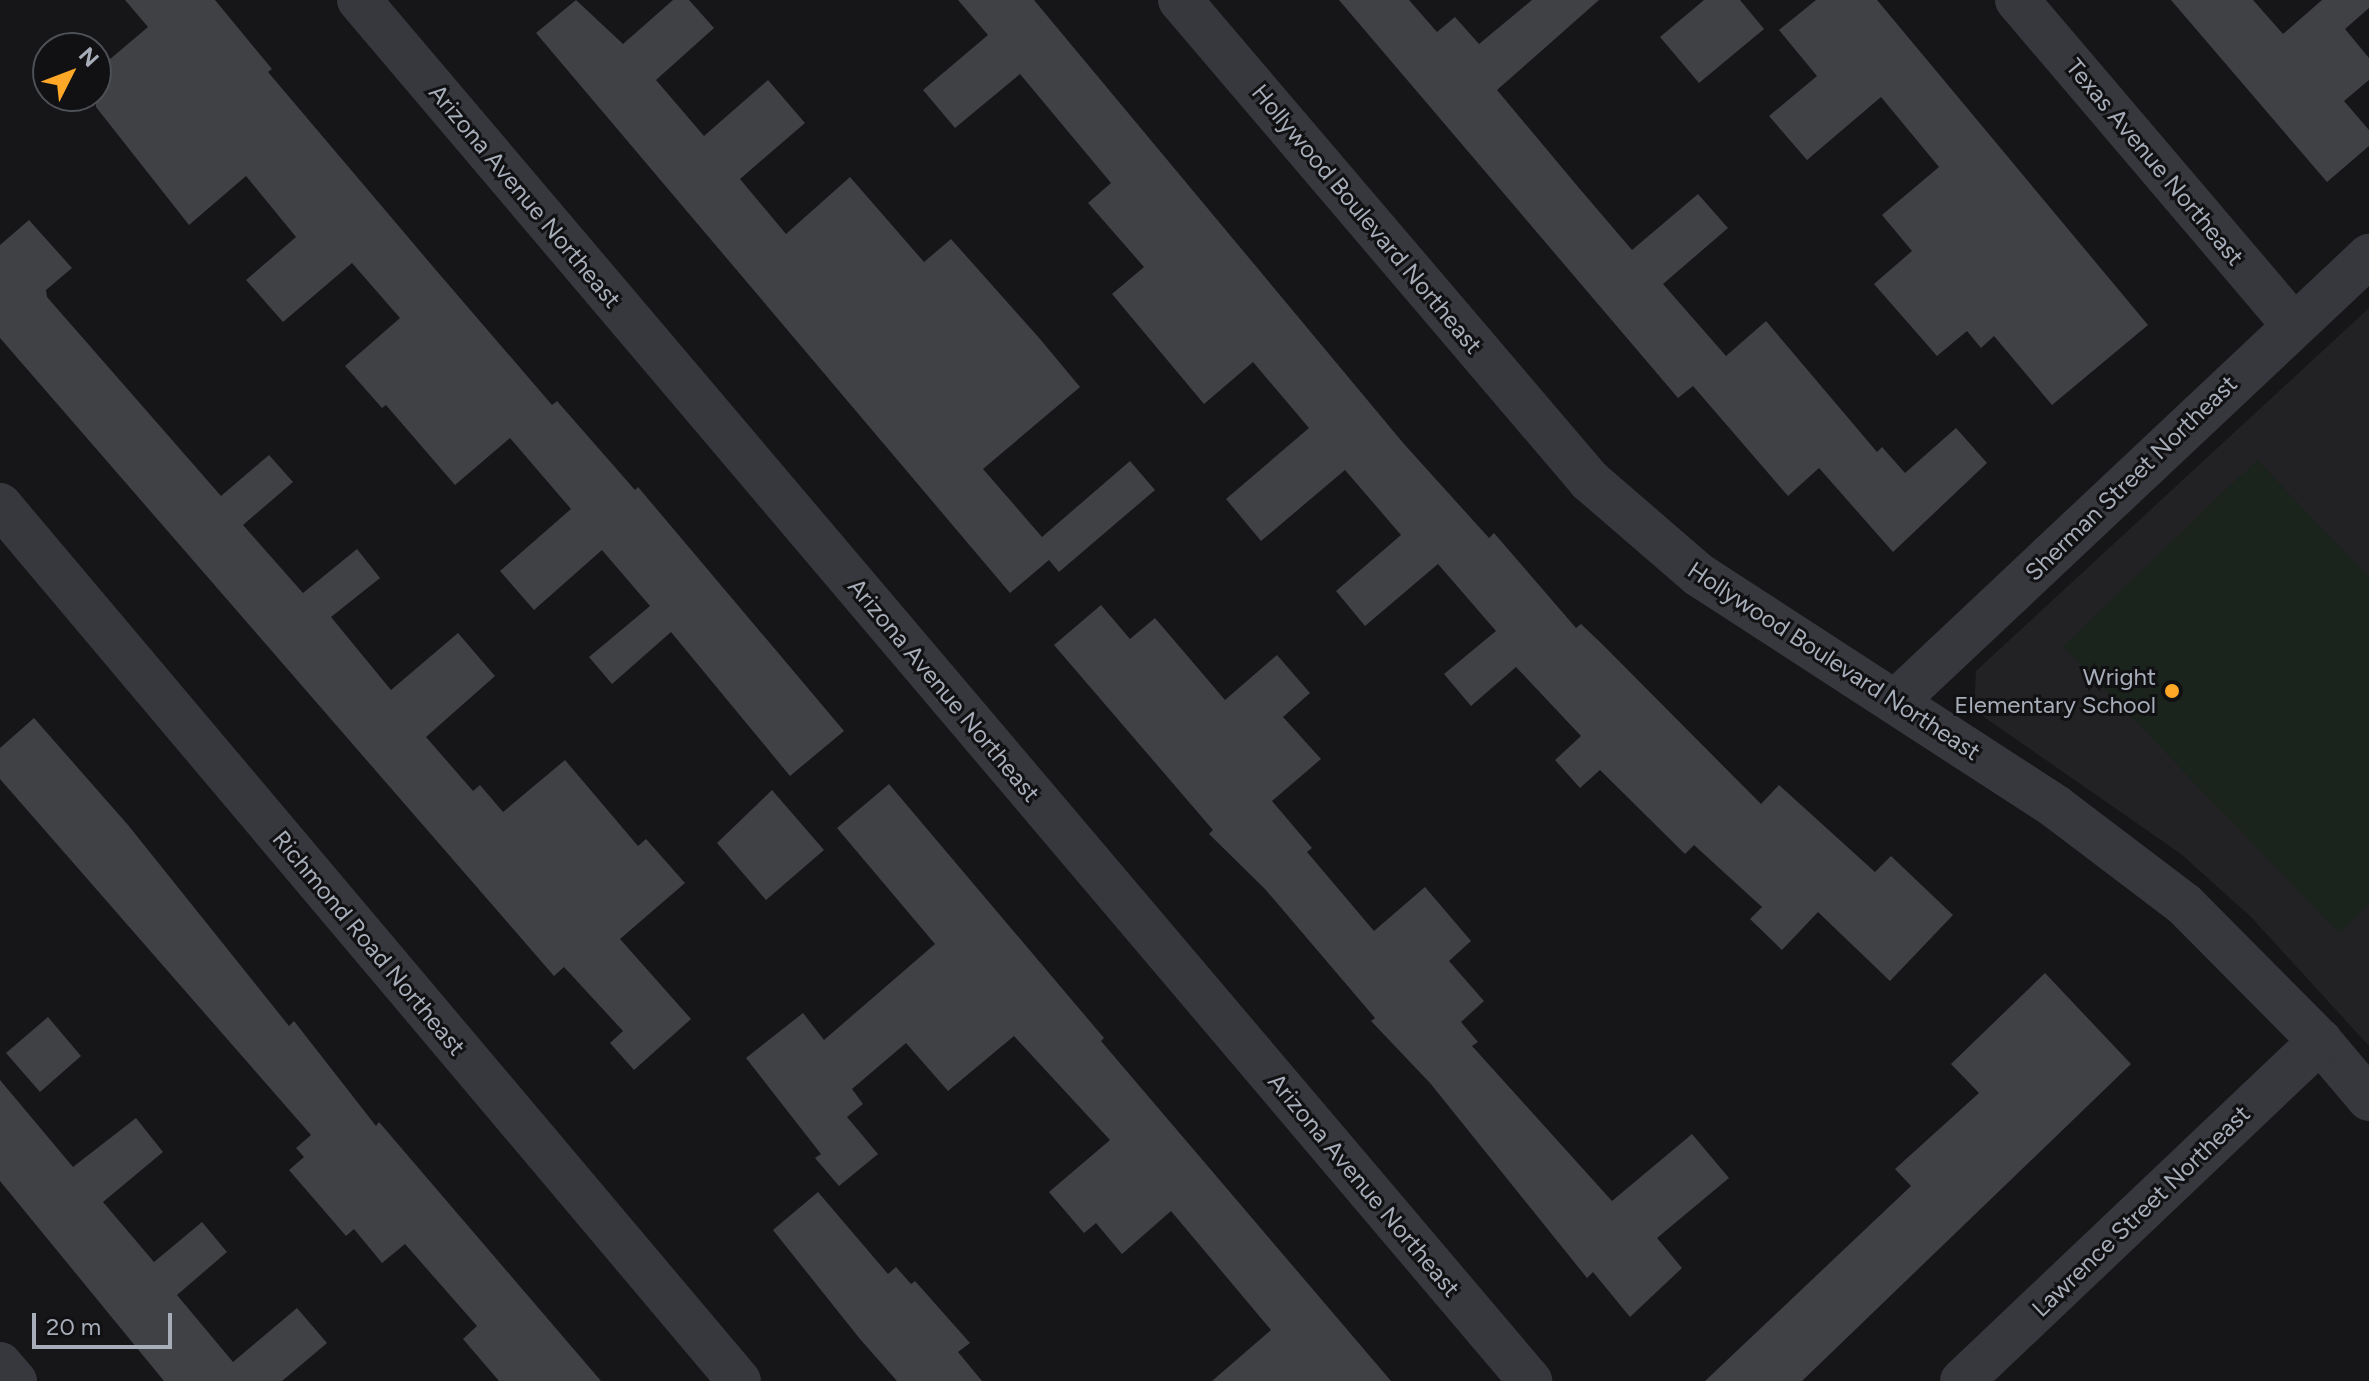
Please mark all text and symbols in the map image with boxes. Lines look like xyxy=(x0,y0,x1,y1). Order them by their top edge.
north arrow xyxy=(32,32,112,112)
text: N xyxy=(73,42,104,72)
street label: Texas Avenue Northeast xyxy=(2060,53,2250,271)
street label: Arizona Avenue Northeast xyxy=(423,78,627,314)
street label: Hollywood Boulevard Northeast xyxy=(1246,78,1488,360)
street label: Sherman Street Northeast xyxy=(2019,369,2243,587)
street label: Hollywood Boulevard Northeast xyxy=(1682,556,1986,766)
street label: Arizona Avenue Northeast xyxy=(842,572,1046,808)
place label: Wright Elementary School xyxy=(1954,663,2156,719)
marker: Wright Elementary School xyxy=(2163,682,2181,700)
street label: Richmond Road Northeast xyxy=(267,825,471,1061)
street label: Arizona Avenue Northeast xyxy=(1262,1067,1466,1303)
street label: Lawrence Street Northeast xyxy=(2026,1099,2256,1323)
scale bar xyxy=(36,1297,176,1347)
text: 20 m xyxy=(46,1312,101,1341)

